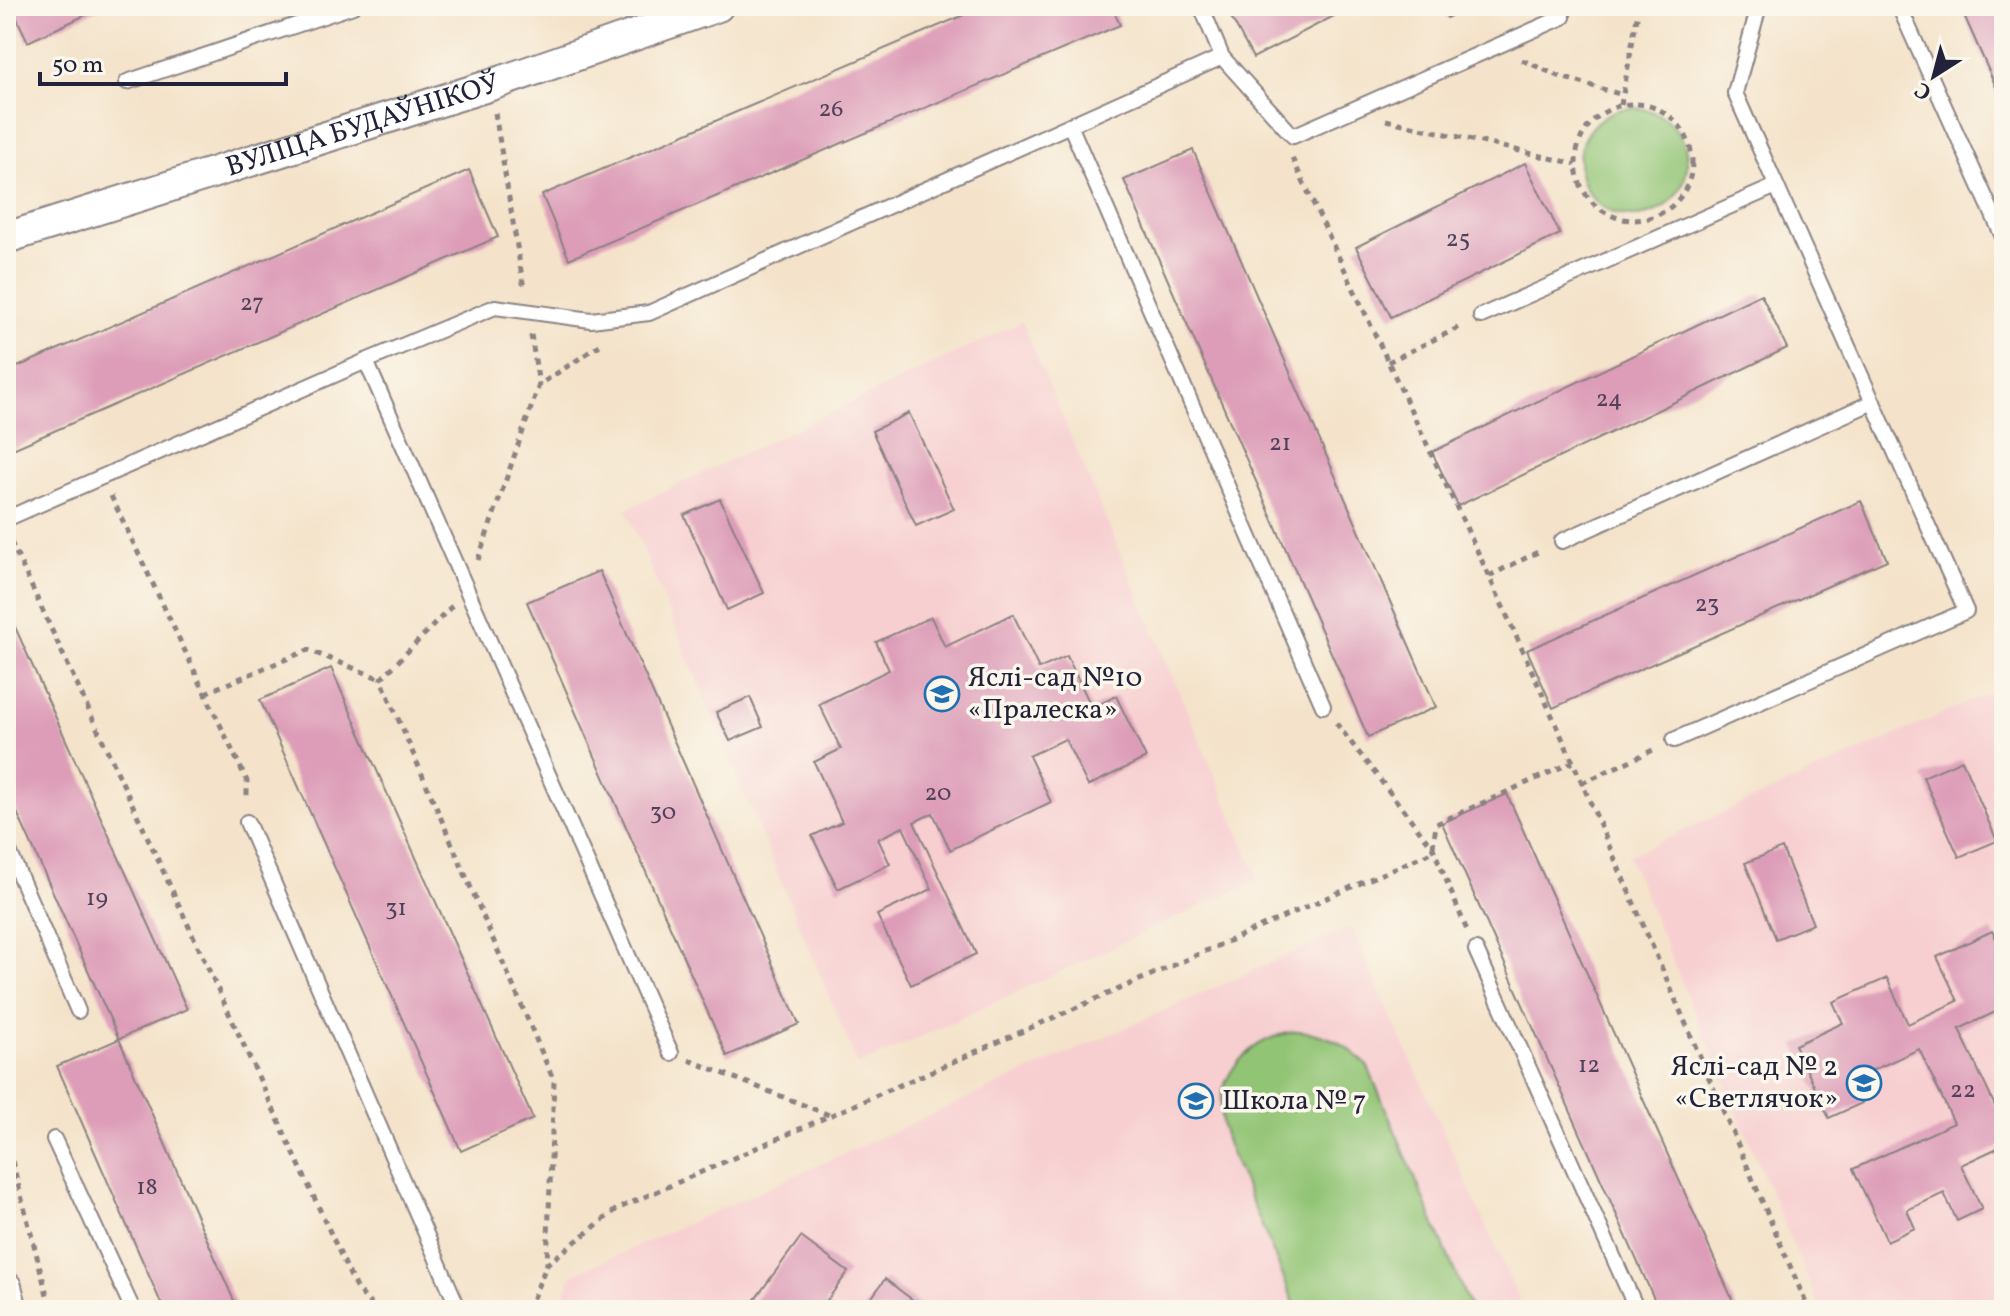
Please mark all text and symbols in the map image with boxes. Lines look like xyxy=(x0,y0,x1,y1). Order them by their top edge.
scale bar xyxy=(40,36,286,86)
north arrow xyxy=(1894,36,1974,116)
text: 50 m xyxy=(52,49,104,83)
street label: ВУЛІЦА БУДАЎНІКОЎ xyxy=(221,64,504,187)
text: С xyxy=(1909,73,1939,107)
house number: 26 xyxy=(818,93,844,127)
house number: 25 xyxy=(1446,223,1470,257)
house number: 27 xyxy=(240,287,264,321)
house number: 24 xyxy=(1596,383,1622,417)
house number: 21 xyxy=(1269,427,1291,461)
house number: 23 xyxy=(1695,588,1719,622)
place label: Яслі-сад №10 «Пралеска» xyxy=(968,659,1142,730)
school or university icon: Яслі-сад №10 «Пралеска» xyxy=(923,675,961,713)
house number: 20 xyxy=(924,777,952,811)
house number: 30 xyxy=(650,796,676,830)
house number: 19 xyxy=(86,882,108,916)
house number: 31 xyxy=(385,892,407,926)
place label: Яслі-сад № 2 «Светлячок» xyxy=(1671,1048,1838,1119)
house number: 12 xyxy=(1578,1049,1600,1083)
school or university icon: Яслі-сад № 2 «Светлячок» xyxy=(1845,1064,1883,1102)
house number: 22 xyxy=(1950,1074,1976,1108)
school or university icon: Школа № 7 xyxy=(1177,1082,1215,1120)
place label: Школа № 7 xyxy=(1222,1082,1366,1121)
house number: 18 xyxy=(136,1171,158,1205)

